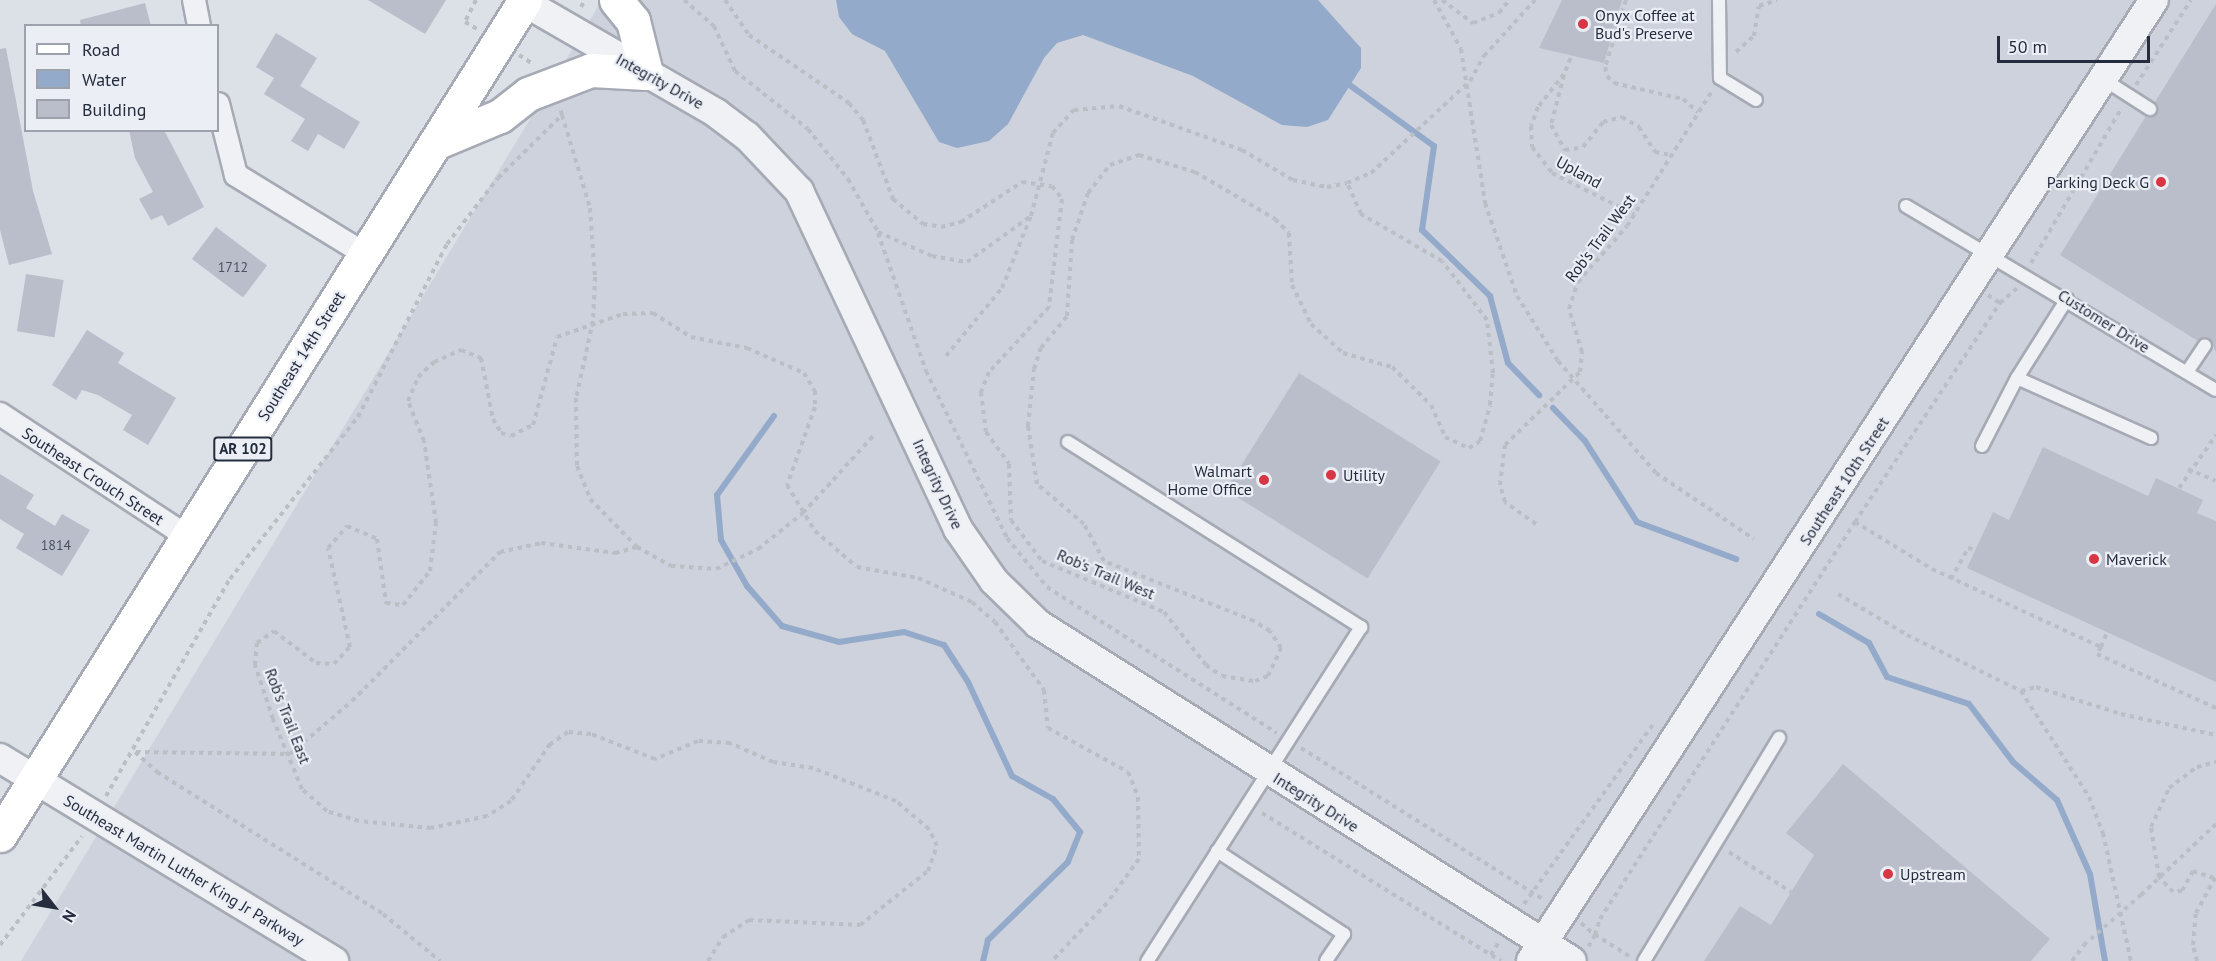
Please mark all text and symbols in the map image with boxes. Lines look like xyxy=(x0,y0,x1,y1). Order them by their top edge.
place label: Onyx Coffee at Bud's Preserve xyxy=(1595,5,1695,43)
marker: Onyx Coffee at Bud's Preserve xyxy=(1576,17,1590,31)
legend xyxy=(24,24,219,132)
scale bar xyxy=(2000,24,2153,62)
text: 50 m xyxy=(2008,35,2047,58)
text: Road xyxy=(82,38,120,61)
street label: Integrity Drive xyxy=(613,49,707,113)
text: Water xyxy=(82,68,126,91)
text: Building xyxy=(82,98,146,121)
street label: Upland xyxy=(1553,152,1605,192)
place label: Parking Deck G xyxy=(2046,172,2149,192)
marker: Parking Deck G xyxy=(2154,175,2168,189)
street label: Rob's Trail West xyxy=(1561,190,1639,286)
house number: 1712 xyxy=(218,259,248,275)
street label: Customer Drive xyxy=(2055,285,2153,357)
street label: Southeast 14th Street xyxy=(253,288,349,424)
street label: Southeast 10th Street xyxy=(1795,413,1893,549)
street label: Southeast Crouch Street xyxy=(19,423,167,529)
street label: Integrity Drive xyxy=(909,436,967,532)
road number: AR 102 xyxy=(213,437,273,461)
place label: Walmart Home Office xyxy=(1168,461,1252,499)
place label: Utility xyxy=(1343,465,1385,485)
marker: Utility xyxy=(1324,468,1338,482)
marker: Walmart Home Office xyxy=(1257,473,1271,487)
house number: 1814 xyxy=(41,537,71,553)
street label: Rob's Trail West xyxy=(1054,545,1158,603)
place label: Maverick xyxy=(2106,549,2167,569)
marker: Maverick xyxy=(2087,552,2101,566)
street label: Rob's Trail East xyxy=(261,665,315,767)
street label: Integrity Drive xyxy=(1269,768,1363,836)
street label: Southeast Martin Luther King Jr Parkway xyxy=(60,790,308,950)
place label: Upstream xyxy=(1900,864,1966,884)
marker: Upstream xyxy=(1881,867,1895,881)
north arrow xyxy=(24,877,84,937)
text: N xyxy=(58,907,81,926)

